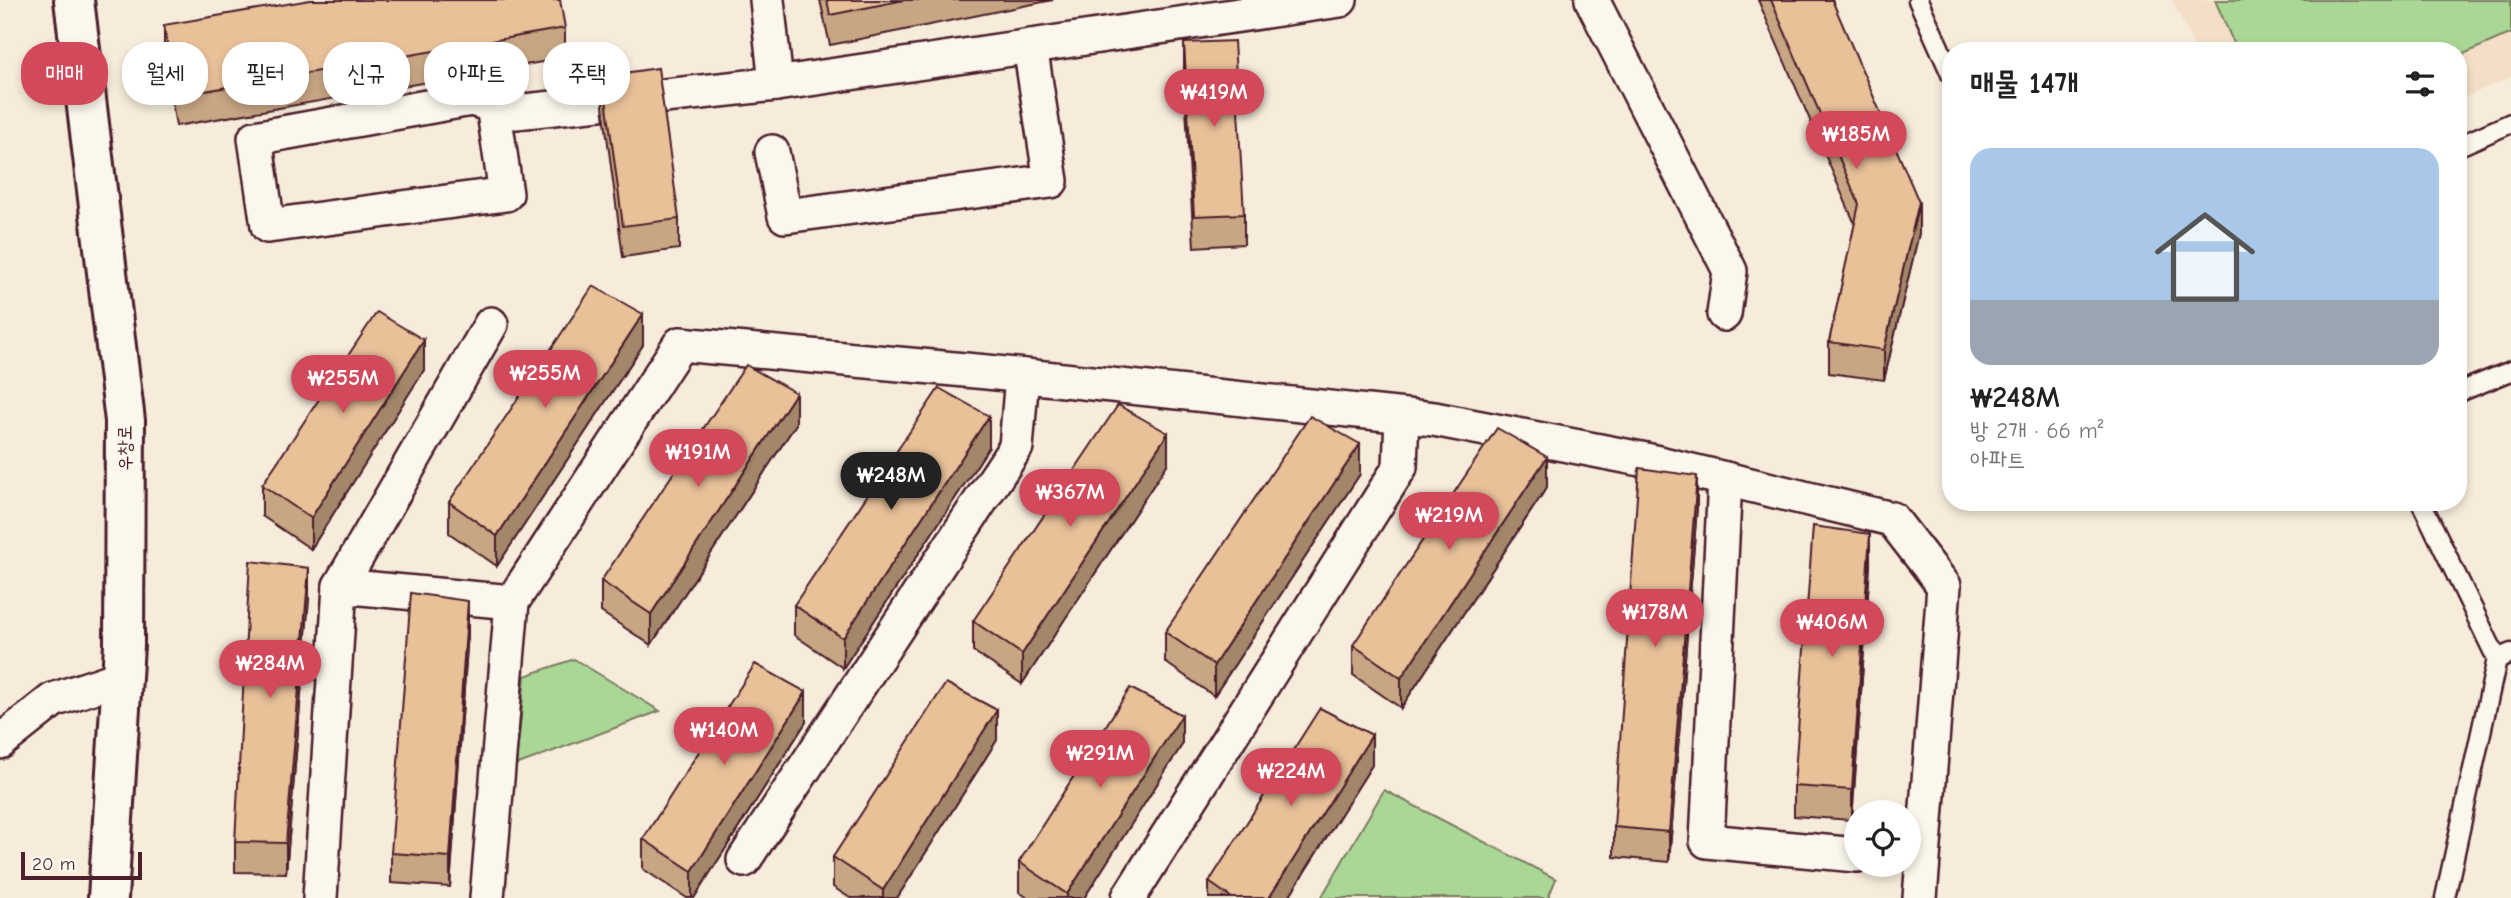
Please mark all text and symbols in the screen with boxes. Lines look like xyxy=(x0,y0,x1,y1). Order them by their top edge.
chip: 매매 xyxy=(21,42,108,105)
chip: 월세 xyxy=(122,42,208,105)
chip: 필터 xyxy=(222,42,309,105)
chip: 신규 xyxy=(323,42,410,105)
chip: 아파트 xyxy=(424,42,529,105)
chip: 주택 xyxy=(543,42,630,105)
icon: filters xyxy=(2401,65,2439,103)
text: 매물 14개 xyxy=(1970,66,2079,101)
pin: ₩419M xyxy=(1165,69,1263,129)
text: ₩419M xyxy=(1180,78,1248,105)
pin: ₩185M xyxy=(1807,111,1905,171)
text: ₩185M xyxy=(1822,120,1890,147)
icon: home xyxy=(2142,194,2268,320)
pin: ₩255M xyxy=(496,350,594,410)
pin: ₩255M xyxy=(294,356,392,415)
text: ₩255M xyxy=(509,359,581,386)
text: ₩255M xyxy=(307,364,379,391)
text: ₩248M xyxy=(1970,380,2060,415)
text: 방 2개 · 66 m² xyxy=(1970,417,2104,444)
street label: 우창로 xyxy=(114,425,136,471)
pin: ₩191M xyxy=(649,430,747,489)
text: ₩191M xyxy=(665,438,731,465)
text: 아파트 xyxy=(1970,446,2026,473)
pin: ₩248M xyxy=(842,452,940,512)
text: ₩248M xyxy=(857,461,925,488)
pin: ₩367M xyxy=(1021,470,1119,529)
text: ₩367M xyxy=(1035,478,1105,505)
pin: ₩219M xyxy=(1400,492,1498,552)
text: ₩219M xyxy=(1415,501,1483,528)
pin: ₩178M xyxy=(1606,590,1704,649)
text: ₩178M xyxy=(1622,598,1688,625)
pin: ₩406M xyxy=(1783,600,1881,659)
text: ₩406M xyxy=(1796,608,1868,635)
pin: ₩284M xyxy=(221,640,319,700)
text: ₩284M xyxy=(235,649,305,676)
pin: ₩140M xyxy=(675,708,773,767)
text: ₩140M xyxy=(690,716,758,743)
pin: ₩291M xyxy=(1051,730,1149,790)
text: ₩291M xyxy=(1066,739,1134,766)
pin: ₩224M xyxy=(1242,748,1340,808)
text: ₩224M xyxy=(1257,757,1325,784)
map controls xyxy=(1844,800,1921,877)
button: locate xyxy=(1844,800,1921,877)
scale bar xyxy=(21,849,142,881)
text: 20 m xyxy=(32,853,76,875)

